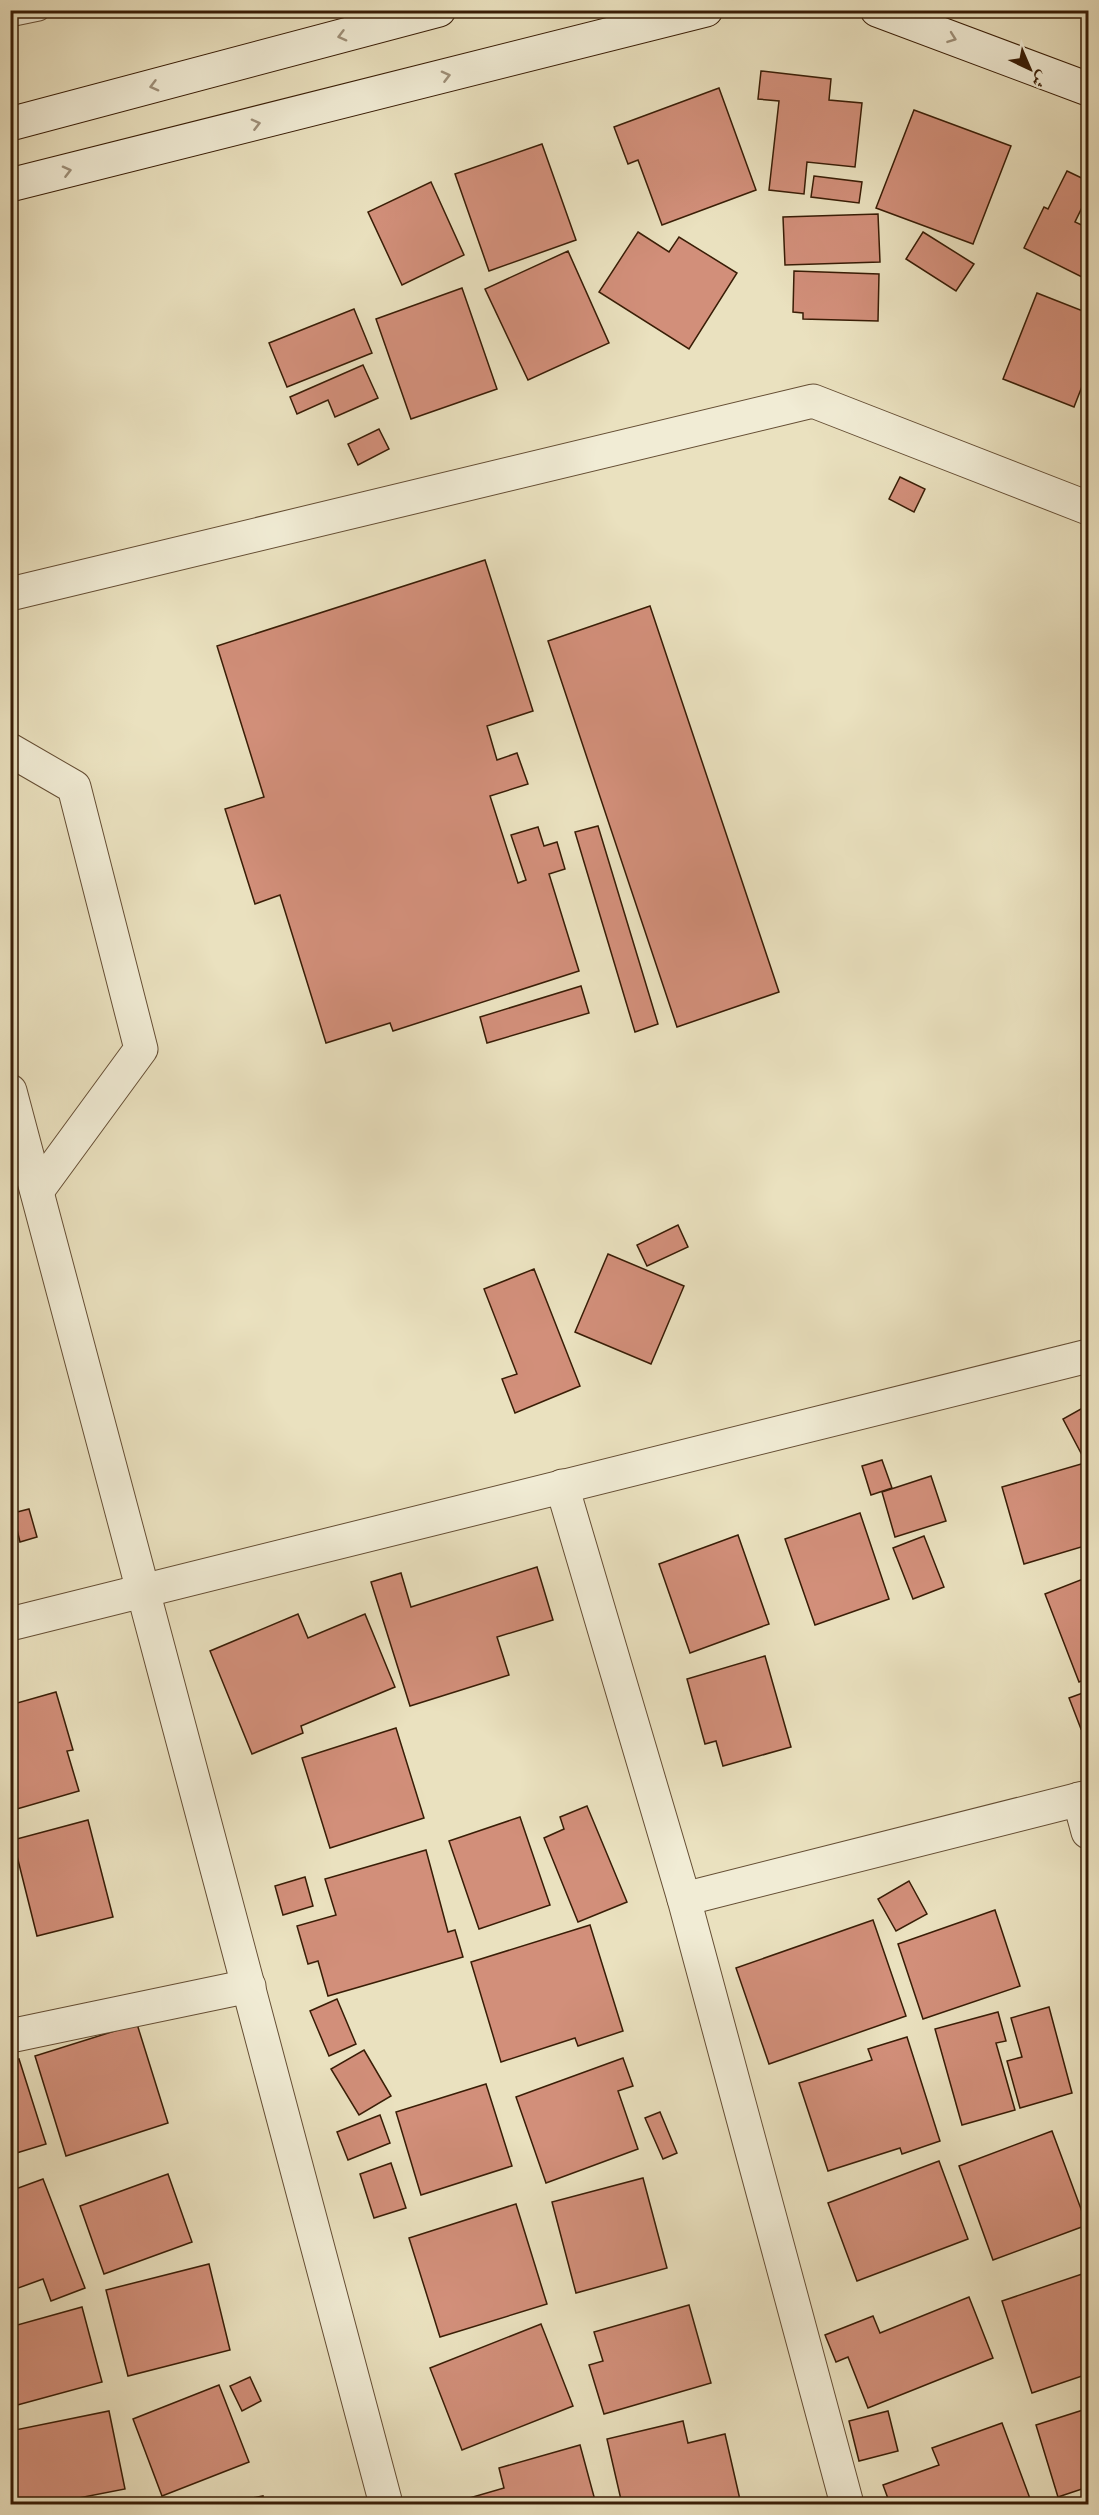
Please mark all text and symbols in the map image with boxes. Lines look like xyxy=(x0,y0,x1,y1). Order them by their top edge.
one-way arrow xyxy=(337,29,348,41)
one-way arrow xyxy=(945,31,956,43)
north arrow xyxy=(1000,39,1060,99)
text: ش xyxy=(1028,67,1052,92)
one-way arrow xyxy=(440,71,450,84)
one-way arrow xyxy=(149,79,159,91)
one-way arrow xyxy=(251,118,261,131)
one-way arrow xyxy=(62,165,72,178)

